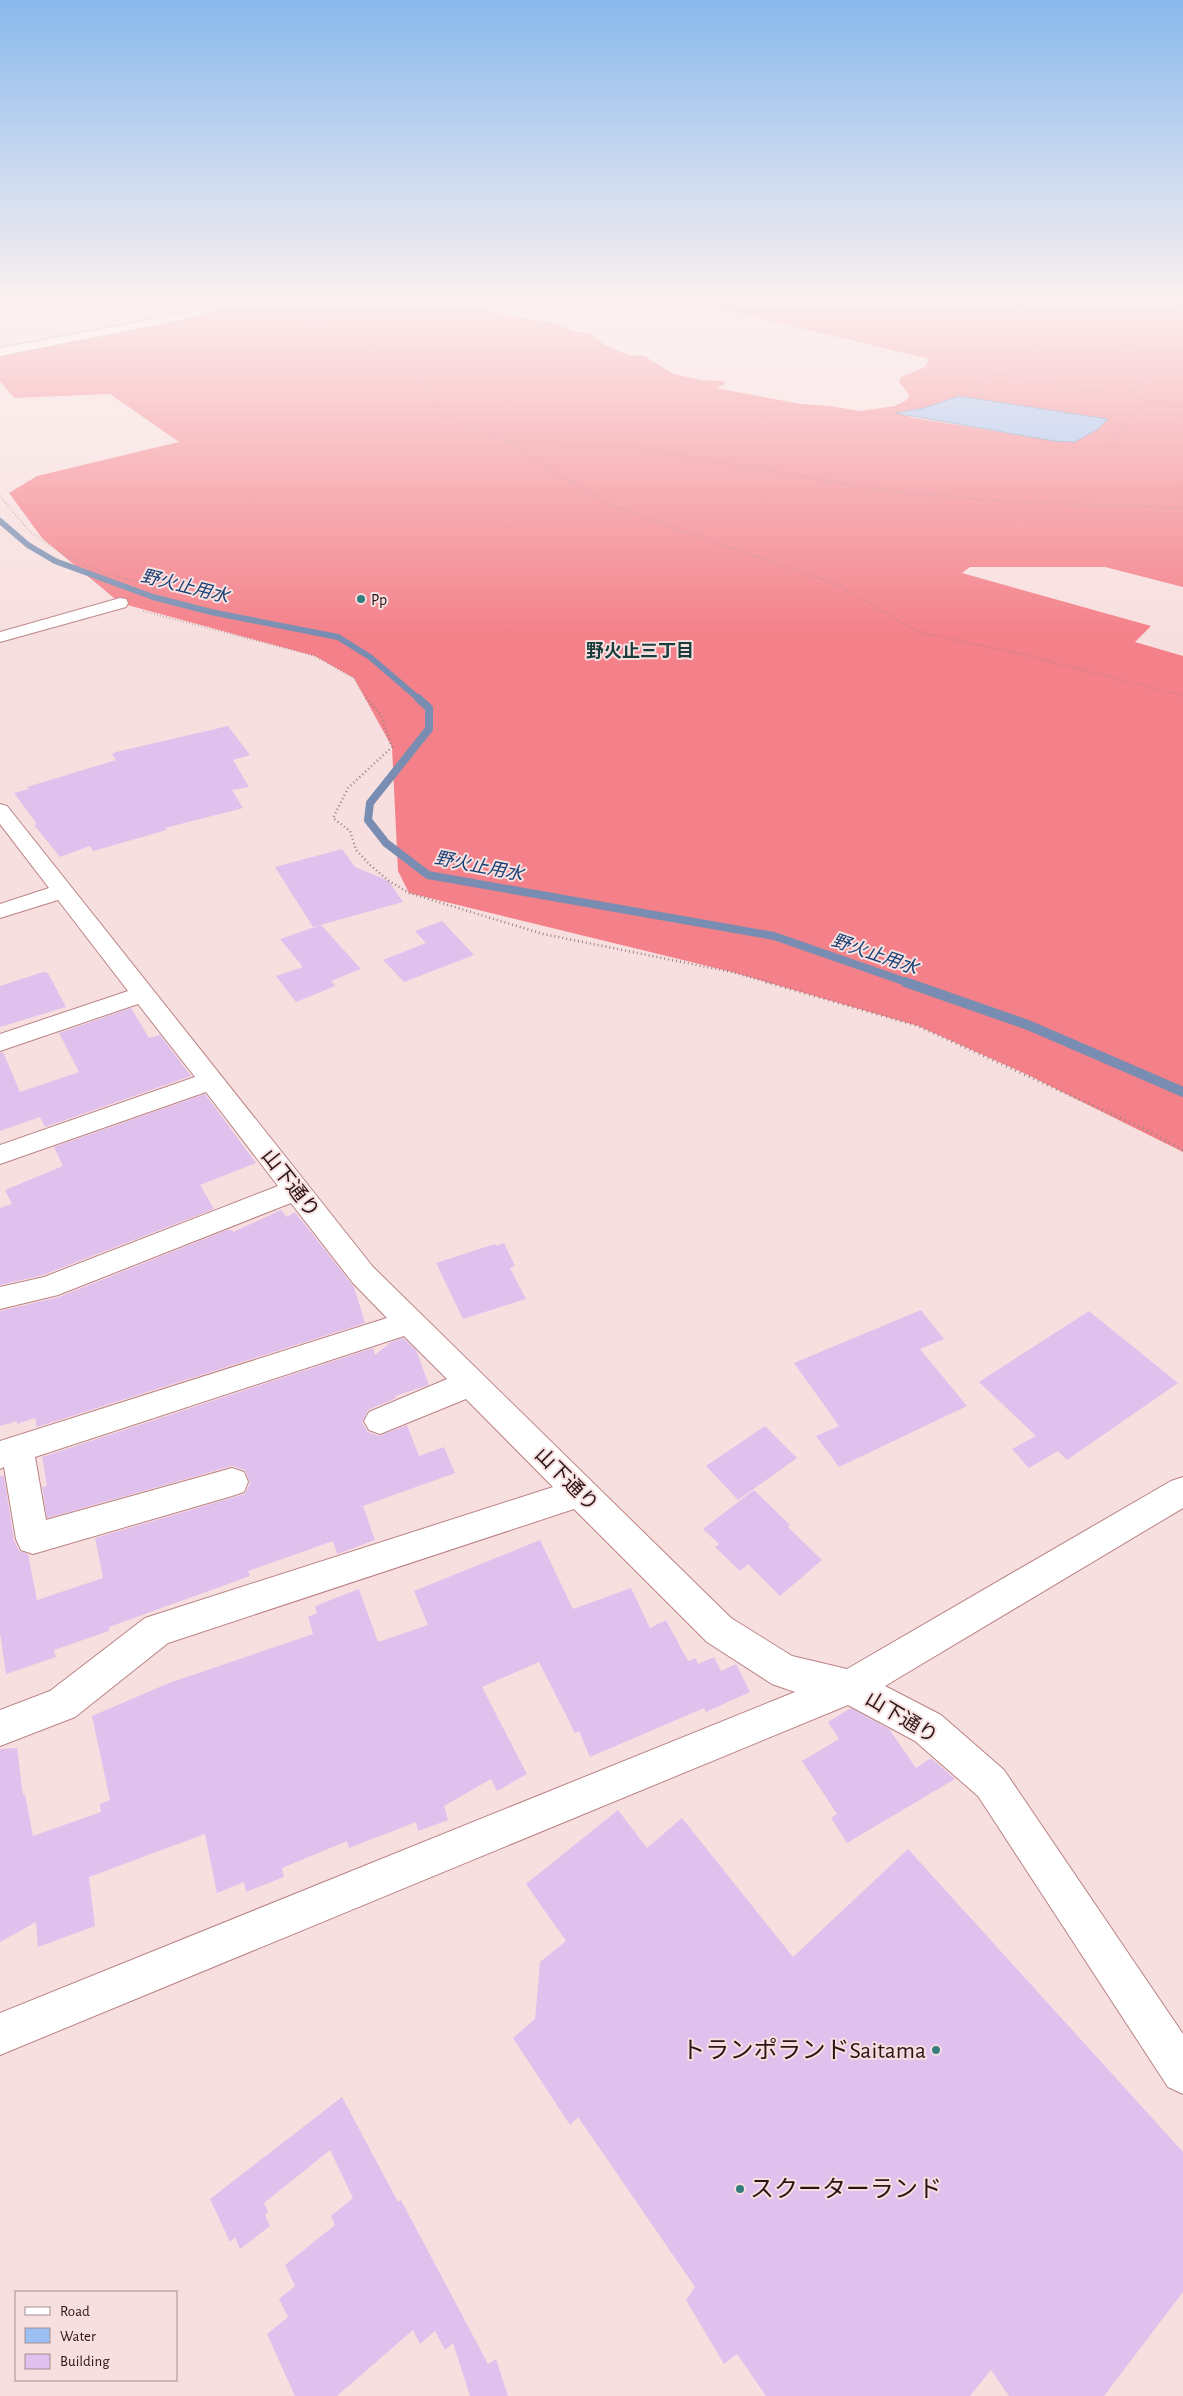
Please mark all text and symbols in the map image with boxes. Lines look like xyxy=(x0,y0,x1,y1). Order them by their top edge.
water label: 野火止用水 xyxy=(139,565,233,607)
place label: Pp xyxy=(371,592,387,608)
marker: Pp xyxy=(355,593,367,605)
district label: 野火止三丁目 xyxy=(586,641,694,661)
water label: 野火止用水 xyxy=(433,848,527,885)
water label: 野火止用水 xyxy=(829,930,923,979)
street label: 山下通り xyxy=(258,1145,324,1221)
street label: 山下通り xyxy=(531,1444,602,1515)
street label: 山下通り xyxy=(862,1688,941,1747)
place label: トランポランドSaitama xyxy=(681,2037,926,2063)
marker: トランポランドSaitama xyxy=(930,2044,942,2056)
place label: スクーターランド xyxy=(750,2177,942,2202)
marker: スクーターランド xyxy=(734,2183,746,2195)
legend xyxy=(15,2291,178,2381)
text: Road xyxy=(60,2304,90,2319)
text: Water xyxy=(60,2329,96,2344)
text: Building xyxy=(60,2354,110,2369)

